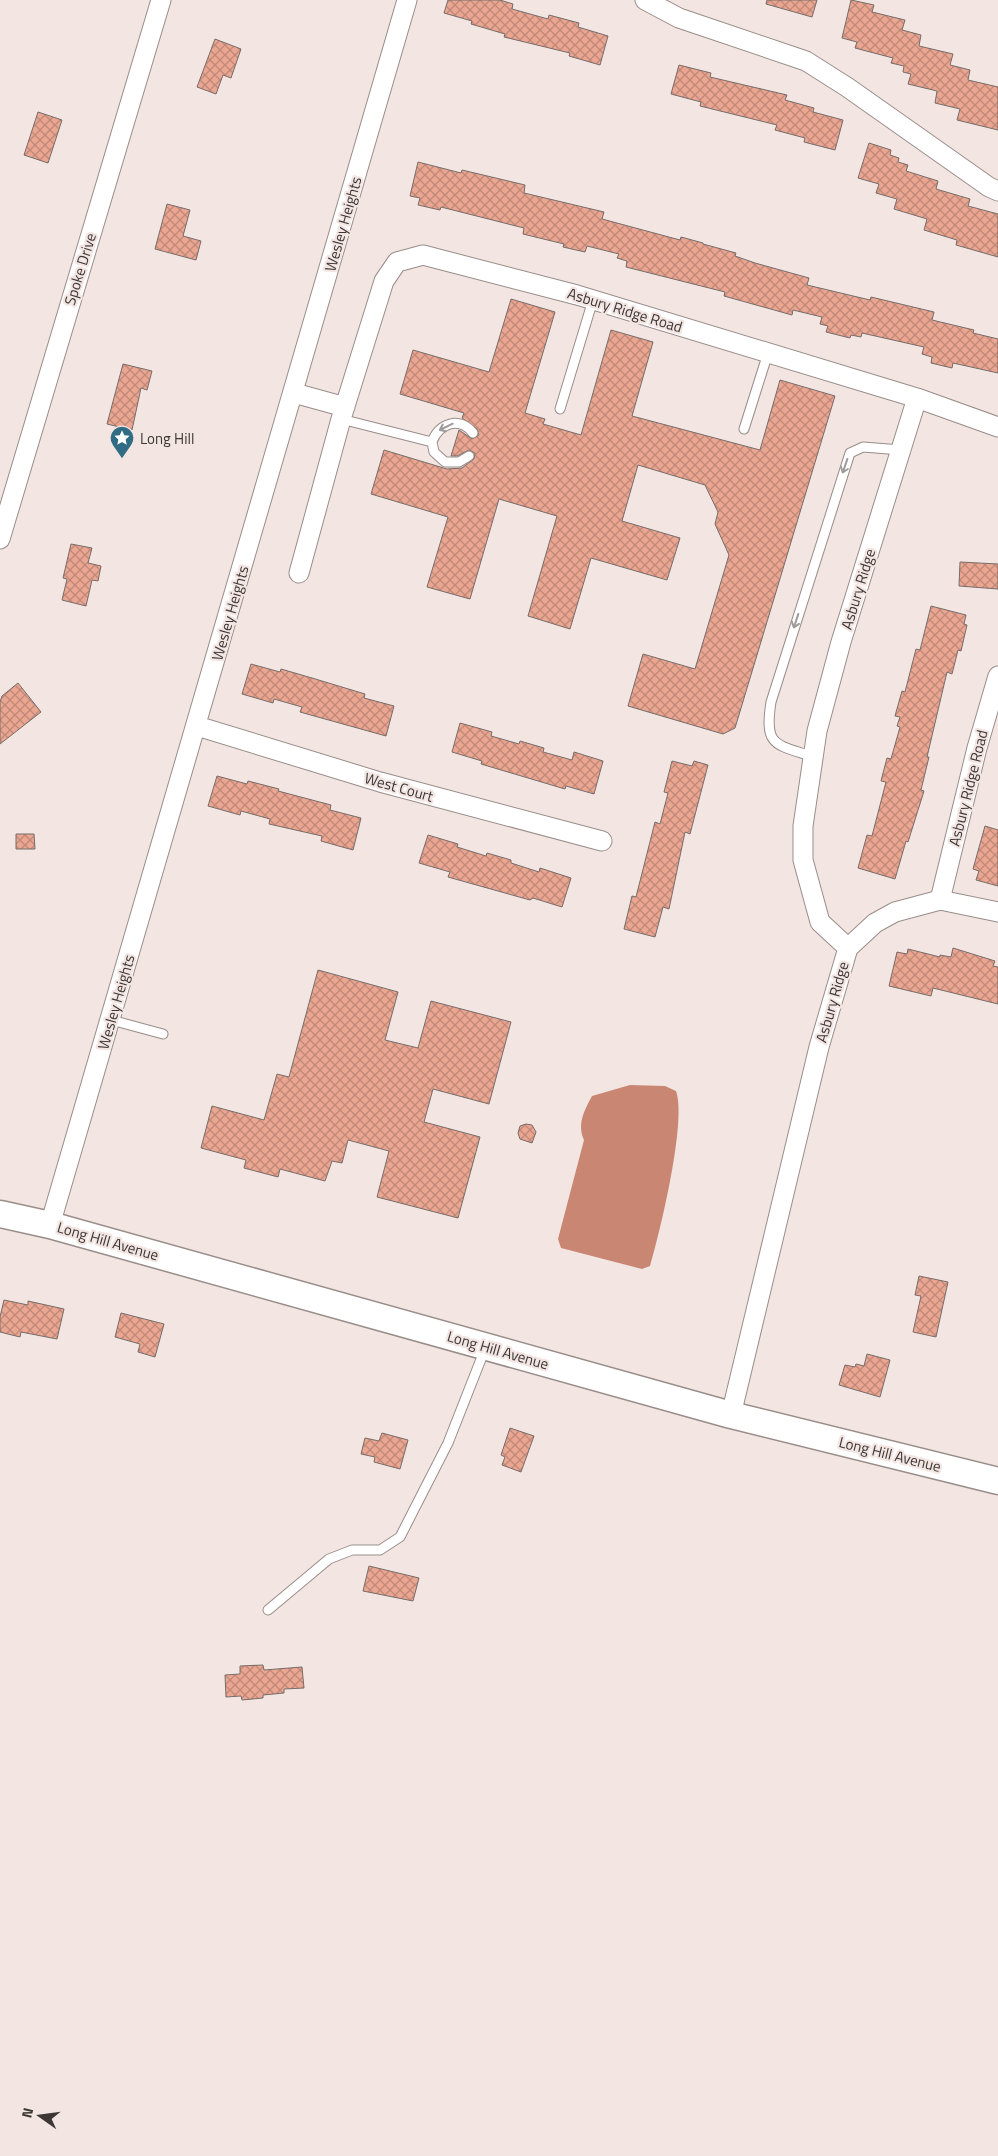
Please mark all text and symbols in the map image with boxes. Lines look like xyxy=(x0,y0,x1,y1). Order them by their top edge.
street label: Wesley Heights xyxy=(318,174,368,274)
street label: Spoke Drive xyxy=(58,230,102,308)
street label: Asbury Ridge Road xyxy=(565,282,685,338)
one-way arrow xyxy=(438,422,453,432)
place icon: Long Hill xyxy=(109,425,135,459)
place label: Long Hill xyxy=(140,427,194,450)
one-way arrow xyxy=(840,458,849,474)
street label: Asbury Ridge xyxy=(835,546,881,632)
street label: Wesley Heights xyxy=(205,563,255,663)
one-way arrow xyxy=(791,613,801,629)
street label: Asbury Ridge Road xyxy=(942,727,994,849)
street label: West Court xyxy=(362,766,437,808)
street label: Wesley Heights xyxy=(91,952,141,1052)
street label: Asbury Ridge xyxy=(809,959,855,1045)
street label: Long Hill Avenue xyxy=(55,1216,161,1266)
street label: Long Hill Avenue xyxy=(445,1325,551,1375)
street label: Long Hill Avenue xyxy=(836,1430,944,1478)
north arrow xyxy=(15,2091,65,2141)
text: N xyxy=(16,2105,38,2120)

